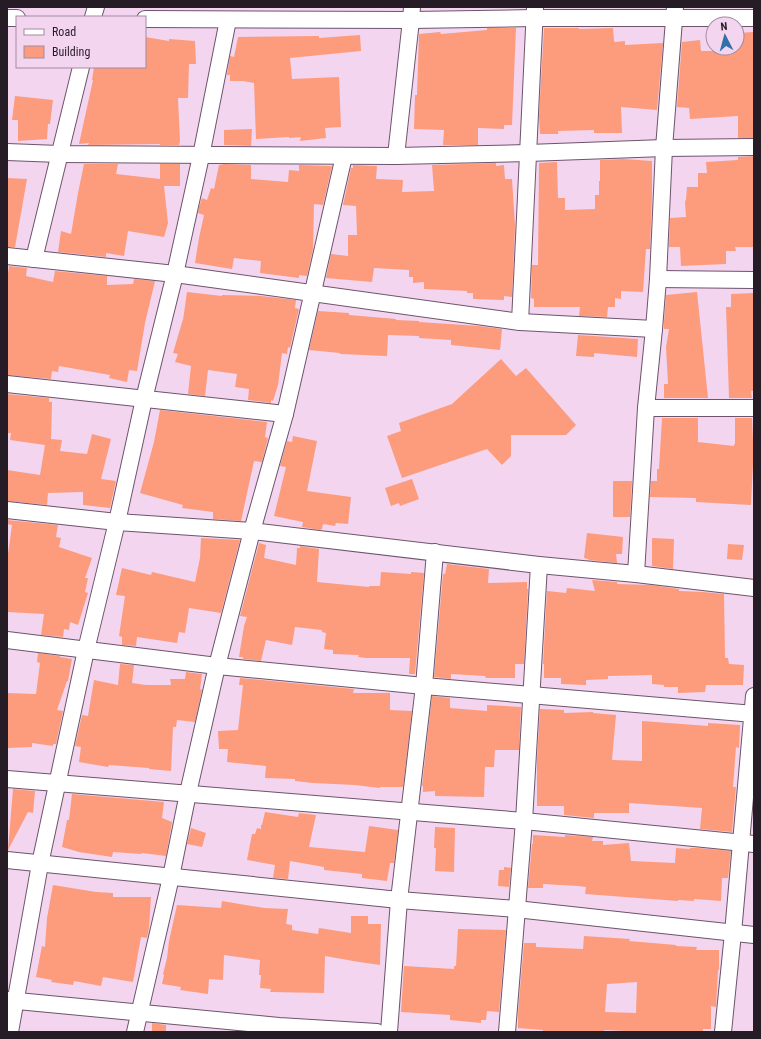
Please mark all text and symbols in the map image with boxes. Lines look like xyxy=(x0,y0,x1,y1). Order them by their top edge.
legend xyxy=(16,16,146,68)
north arrow xyxy=(705,16,745,56)
text: N xyxy=(720,20,728,33)
text: Road xyxy=(52,25,76,39)
text: Building xyxy=(52,45,90,59)

